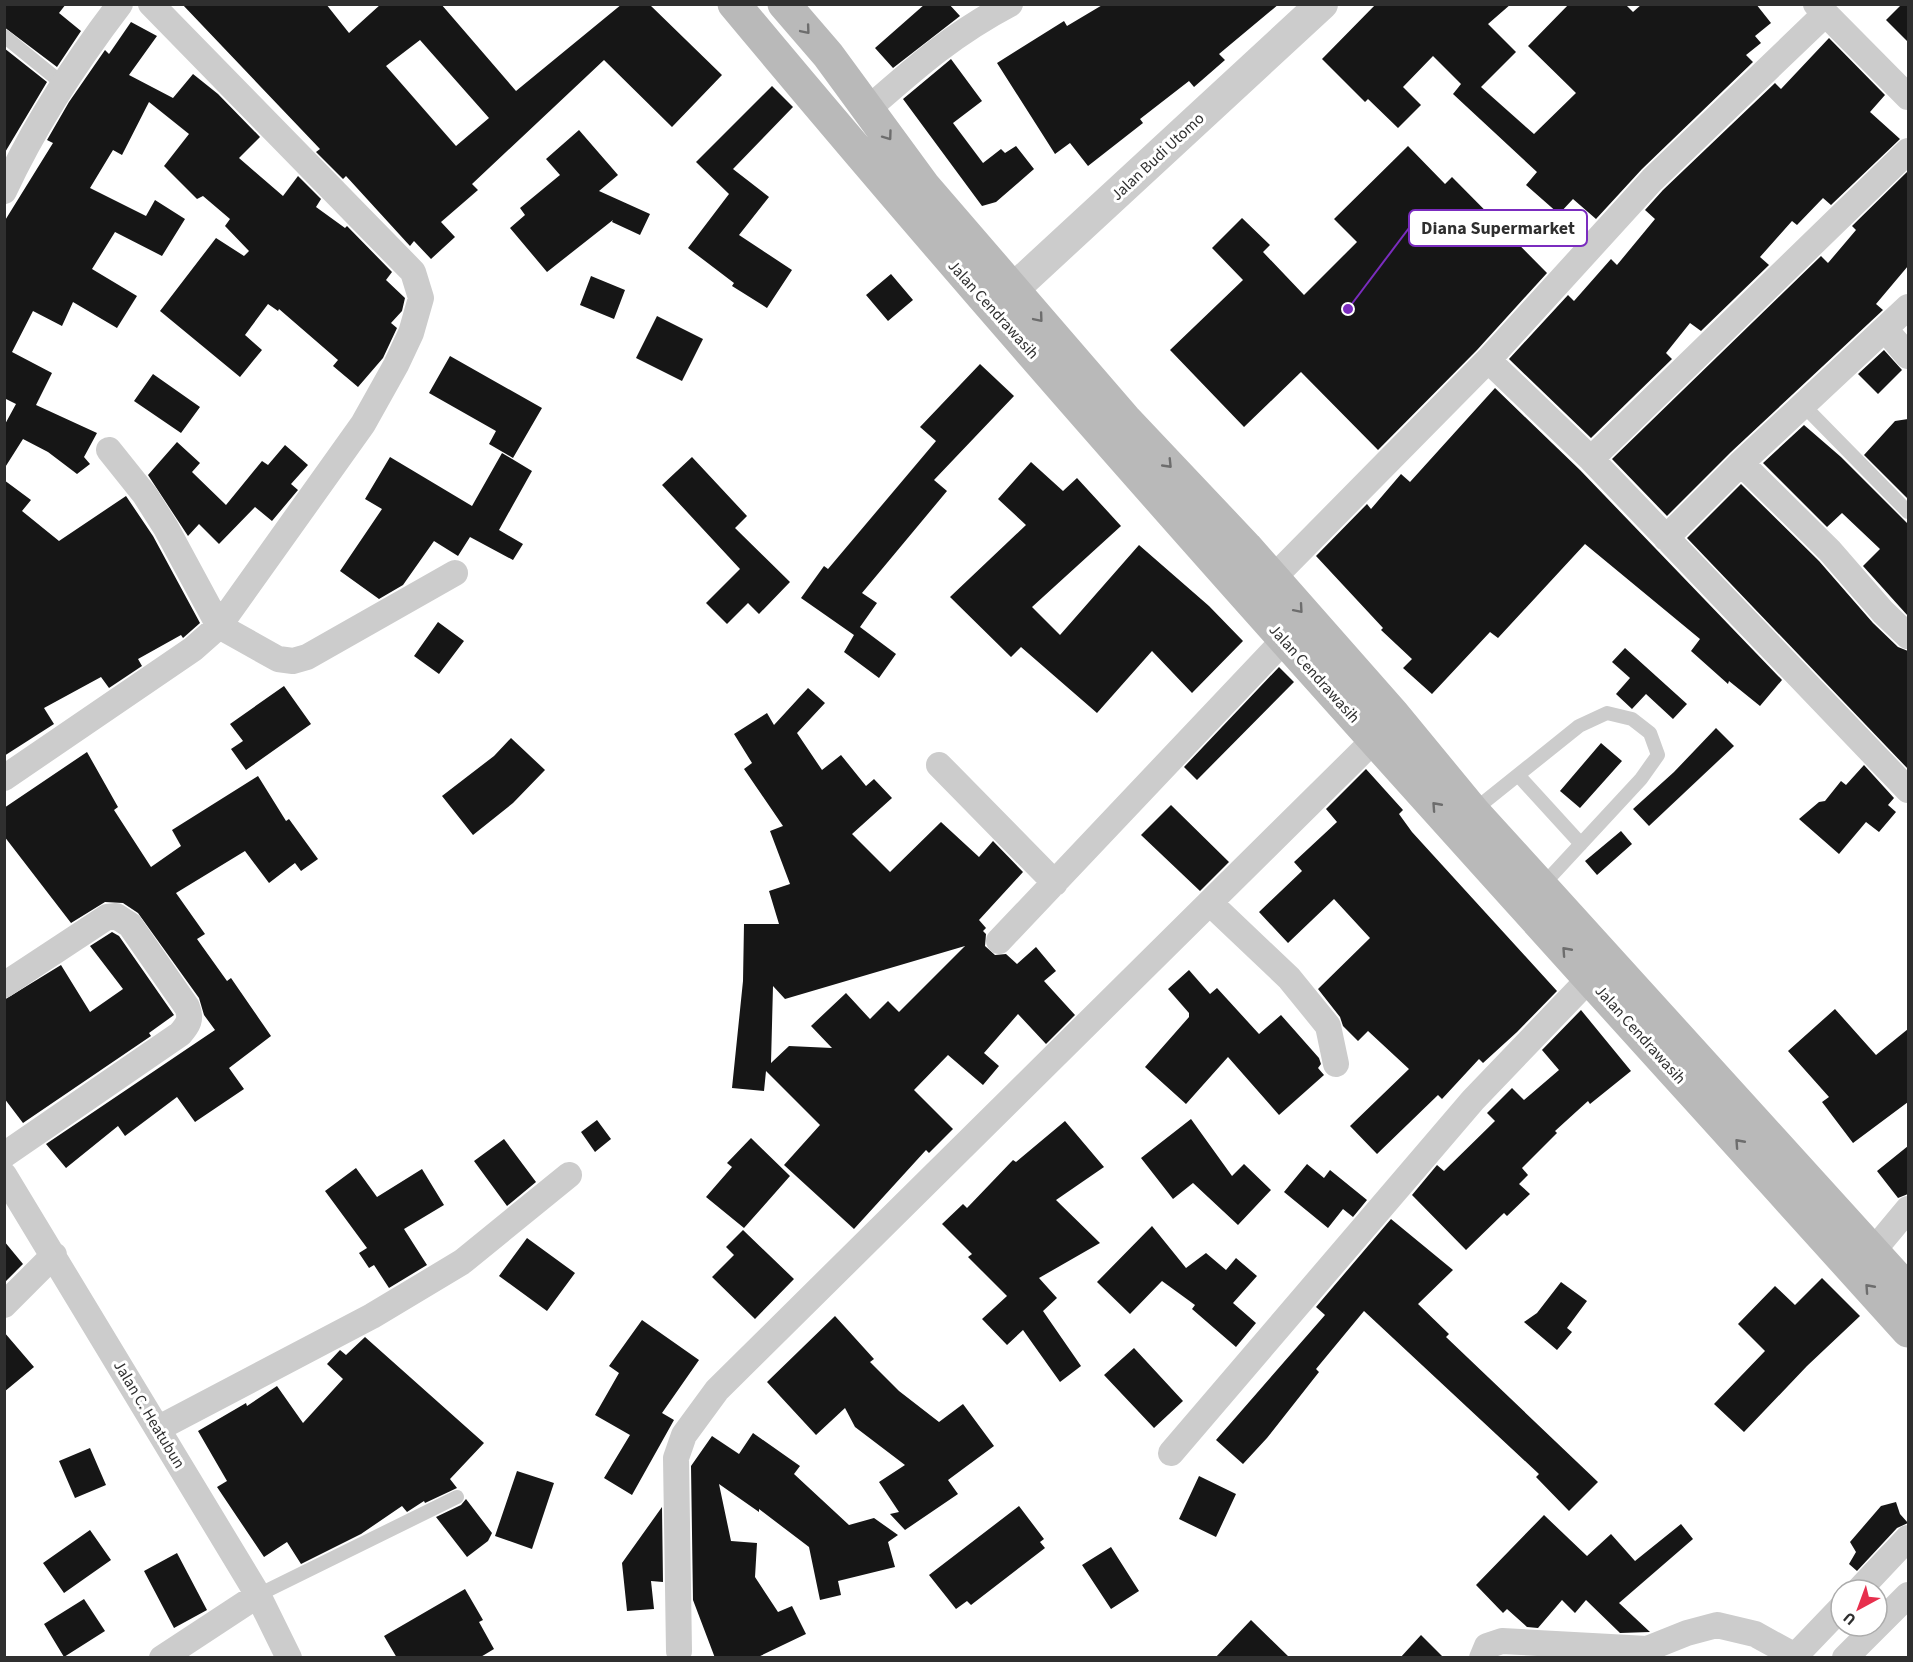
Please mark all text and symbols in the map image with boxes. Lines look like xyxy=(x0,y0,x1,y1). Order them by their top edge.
one-way arrow xyxy=(799,23,810,34)
street label: Jalan Budi Utomo xyxy=(1106,108,1209,206)
one-way arrow xyxy=(881,129,892,140)
callout: Diana Supermarket xyxy=(1409,210,1587,246)
text: Diana Supermarket xyxy=(1421,216,1575,241)
street label: Jalan Cendrawasih xyxy=(943,255,1044,364)
one-way arrow xyxy=(1032,311,1043,322)
one-way arrow xyxy=(1161,458,1172,468)
one-way arrow xyxy=(1292,602,1303,613)
street label: Jalan Cendrawasih xyxy=(1264,619,1365,728)
one-way arrow xyxy=(1432,803,1443,814)
one-way arrow xyxy=(1562,948,1573,958)
street label: Jalan Cendrawasih xyxy=(1590,980,1691,1089)
one-way arrow xyxy=(1735,1139,1746,1150)
one-way arrow xyxy=(1865,1284,1876,1295)
street label: Jalan C. Heatubun xyxy=(108,1356,190,1473)
north arrow xyxy=(1829,1578,1889,1638)
text: U xyxy=(1839,1607,1861,1630)

